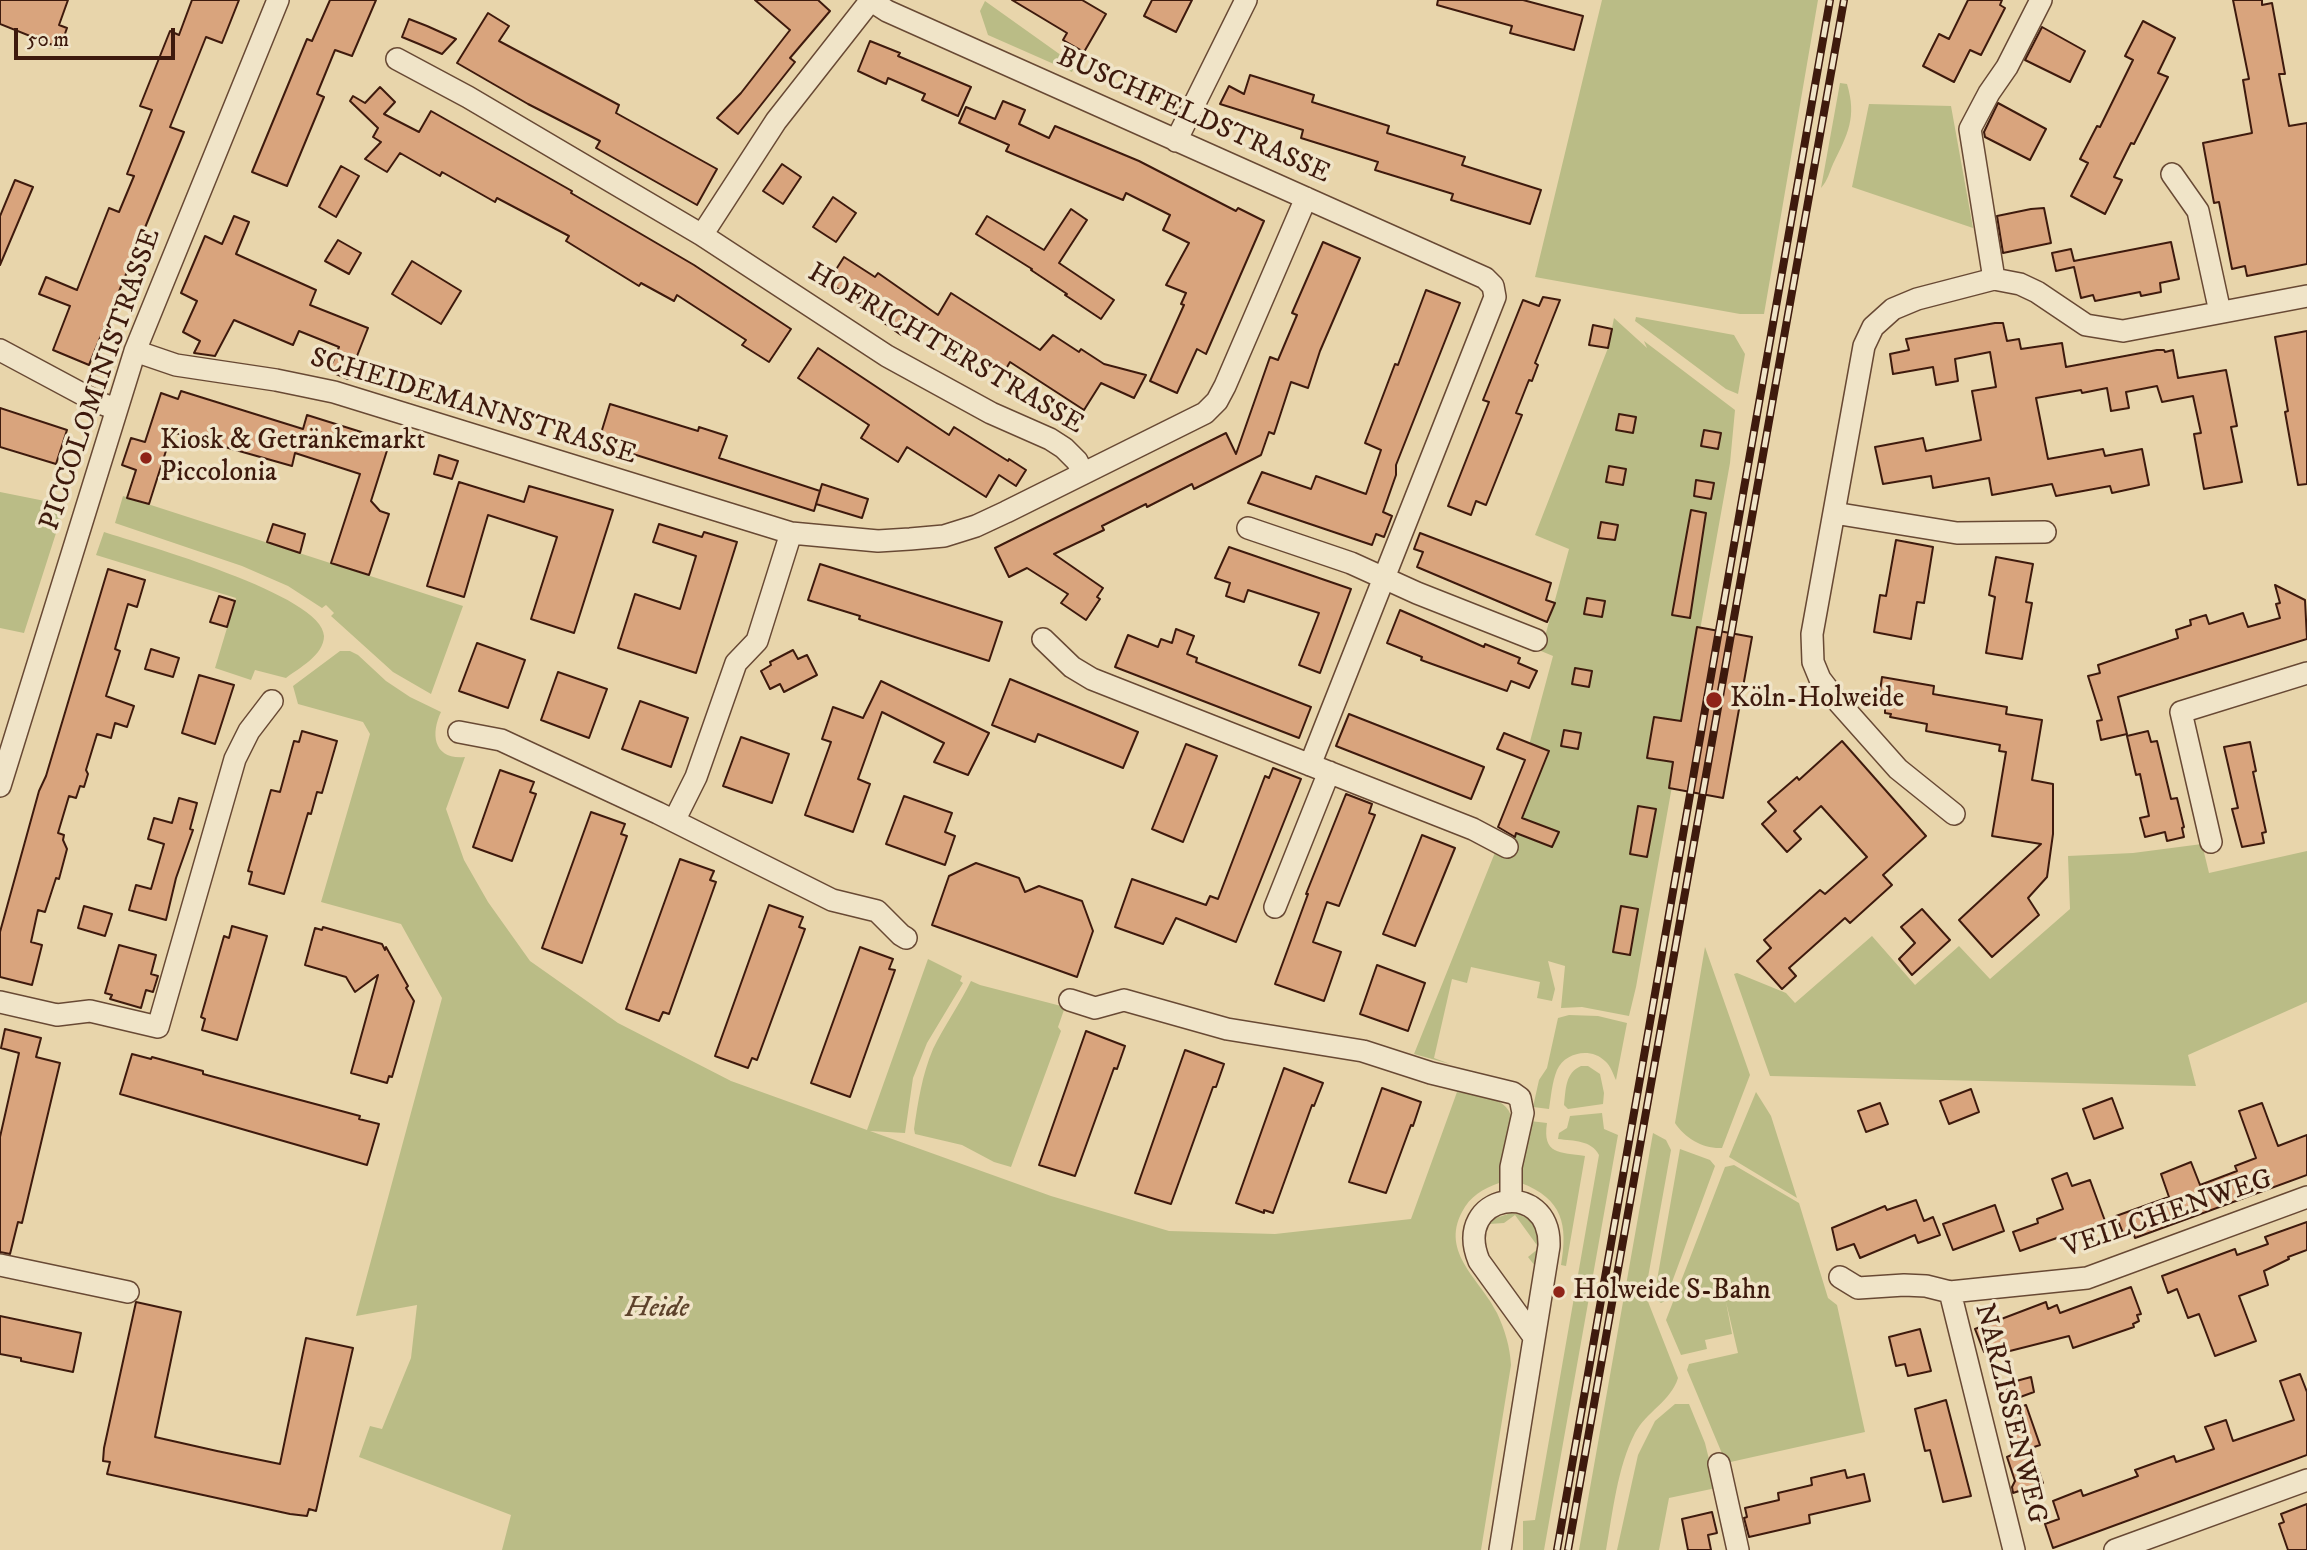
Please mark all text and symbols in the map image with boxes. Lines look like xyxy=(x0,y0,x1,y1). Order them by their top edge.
scale bar xyxy=(18,14,178,58)
text: 50 m xyxy=(27,27,69,53)
street label: BUSCHFELDSTRASSE xyxy=(1051,42,1335,192)
street label: PICCOLOMINISTRASSE xyxy=(34,225,170,535)
street label: HOFRICHTERSTRASSE xyxy=(801,257,1089,443)
street label: SCHEIDEMANNSTRASSE xyxy=(306,342,640,474)
place label: Kiosk & Getränkemarkt Piccolonia xyxy=(160,425,426,491)
marker: Kiosk & Getränkemarkt Piccolonia xyxy=(138,450,154,466)
place label: Köln-Holweide xyxy=(1730,683,1904,717)
marker: Köln-Holweide xyxy=(1704,690,1724,710)
street label: VEILCHENWEG xyxy=(2059,1163,2277,1267)
place label: Holweide S-Bahn xyxy=(1573,1275,1771,1309)
marker: Holweide S-Bahn xyxy=(1551,1284,1567,1300)
park label: Heide xyxy=(625,1293,689,1327)
street label: NARZISSENWEG xyxy=(1965,1301,2053,1527)

